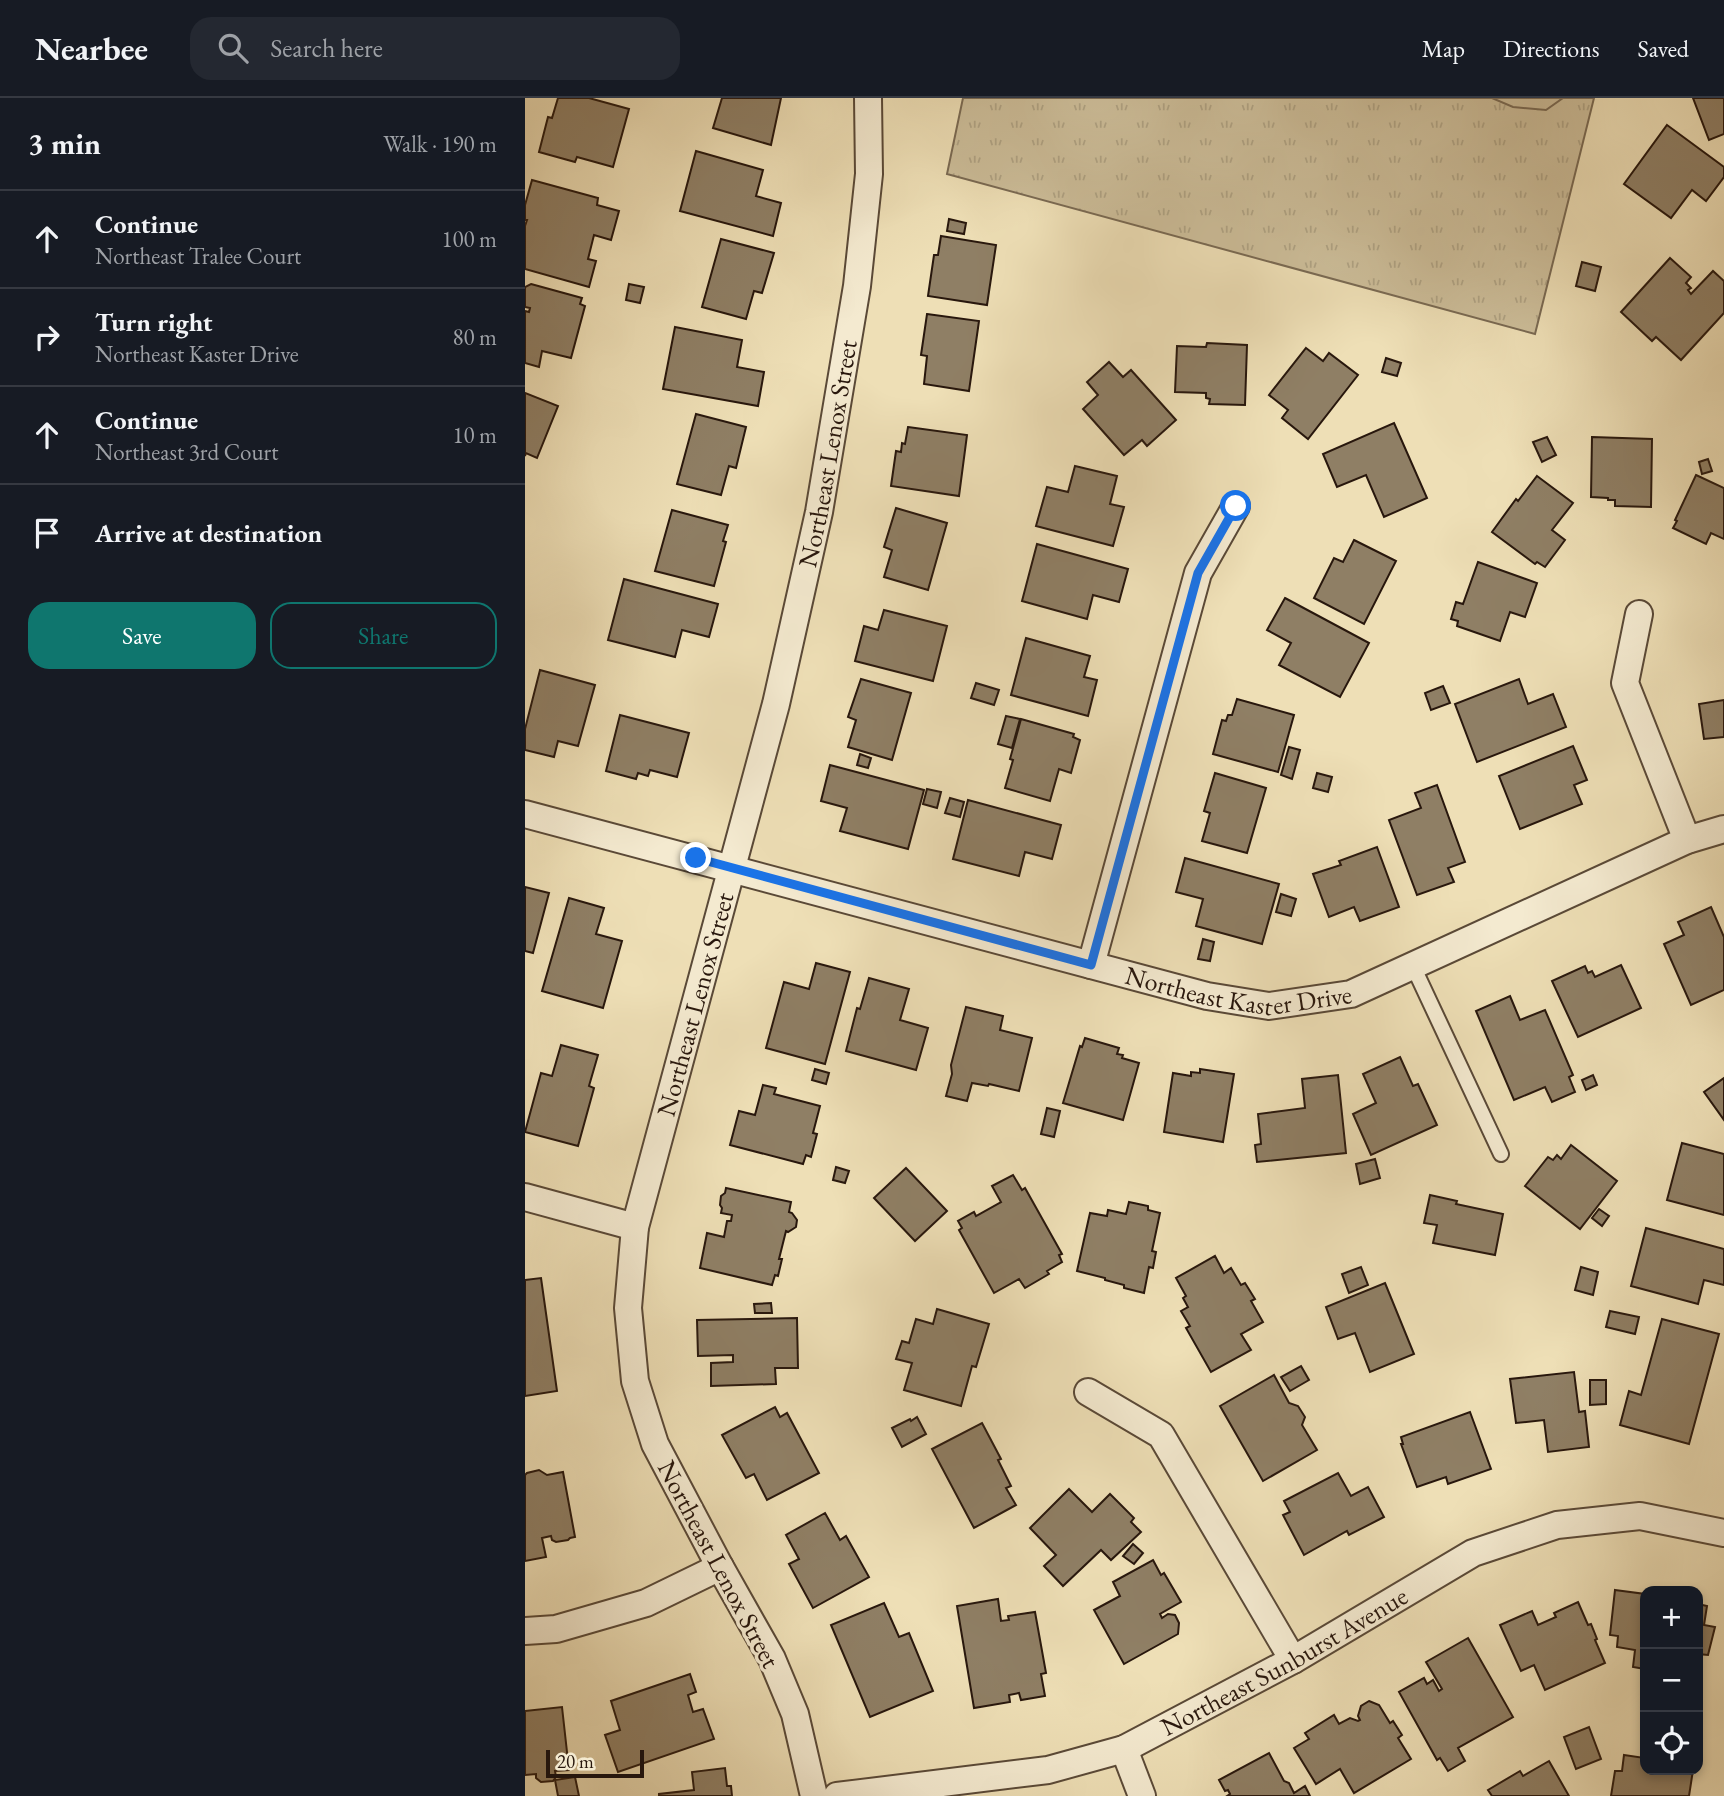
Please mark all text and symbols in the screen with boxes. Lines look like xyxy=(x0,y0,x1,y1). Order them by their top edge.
search box xyxy=(190,17,680,80)
text: Nearbee xyxy=(35,27,148,70)
icon: search xyxy=(214,29,252,67)
text: Search here xyxy=(270,31,383,65)
text: Map xyxy=(1422,33,1465,64)
text: Directions xyxy=(1503,33,1600,64)
text: Saved xyxy=(1638,33,1689,64)
text: 3 min xyxy=(28,124,101,163)
text: Walk · 190 m xyxy=(383,129,497,159)
text: Continue xyxy=(95,207,198,241)
icon: ahead xyxy=(28,220,66,258)
text: 100 m xyxy=(441,224,497,254)
text: Northeast Tralee Court xyxy=(95,241,301,271)
text: Turn right xyxy=(95,305,213,339)
icon: right xyxy=(28,318,66,356)
text: 80 m xyxy=(452,322,497,352)
street label: Northeast Lenox Street xyxy=(790,337,865,570)
text: Northeast Kaster Drive xyxy=(95,339,299,369)
text: Continue xyxy=(95,403,198,437)
icon: ahead xyxy=(28,416,66,454)
text: 10 m xyxy=(452,420,497,450)
text: Northeast 3rd Court xyxy=(95,437,278,467)
route start xyxy=(1220,490,1251,521)
icon: arrive xyxy=(28,514,66,552)
text: Arrive at destination xyxy=(95,516,322,550)
button: Save xyxy=(28,602,256,669)
button: Share xyxy=(270,602,497,669)
route end xyxy=(680,842,711,873)
street label: Northeast Lenox Street xyxy=(649,889,741,1120)
street label: Northeast Kaster Drive xyxy=(1121,958,1354,1023)
street label: Northeast Lenox Street xyxy=(650,1454,788,1674)
street label: Northeast Sunburst Avenue xyxy=(1155,1579,1414,1744)
map controls xyxy=(1640,1586,1703,1775)
button: + xyxy=(1640,1586,1703,1649)
button: − xyxy=(1640,1649,1703,1712)
button: locate xyxy=(1640,1712,1703,1775)
scale bar xyxy=(546,1747,644,1779)
text: 20 m xyxy=(557,1749,594,1774)

